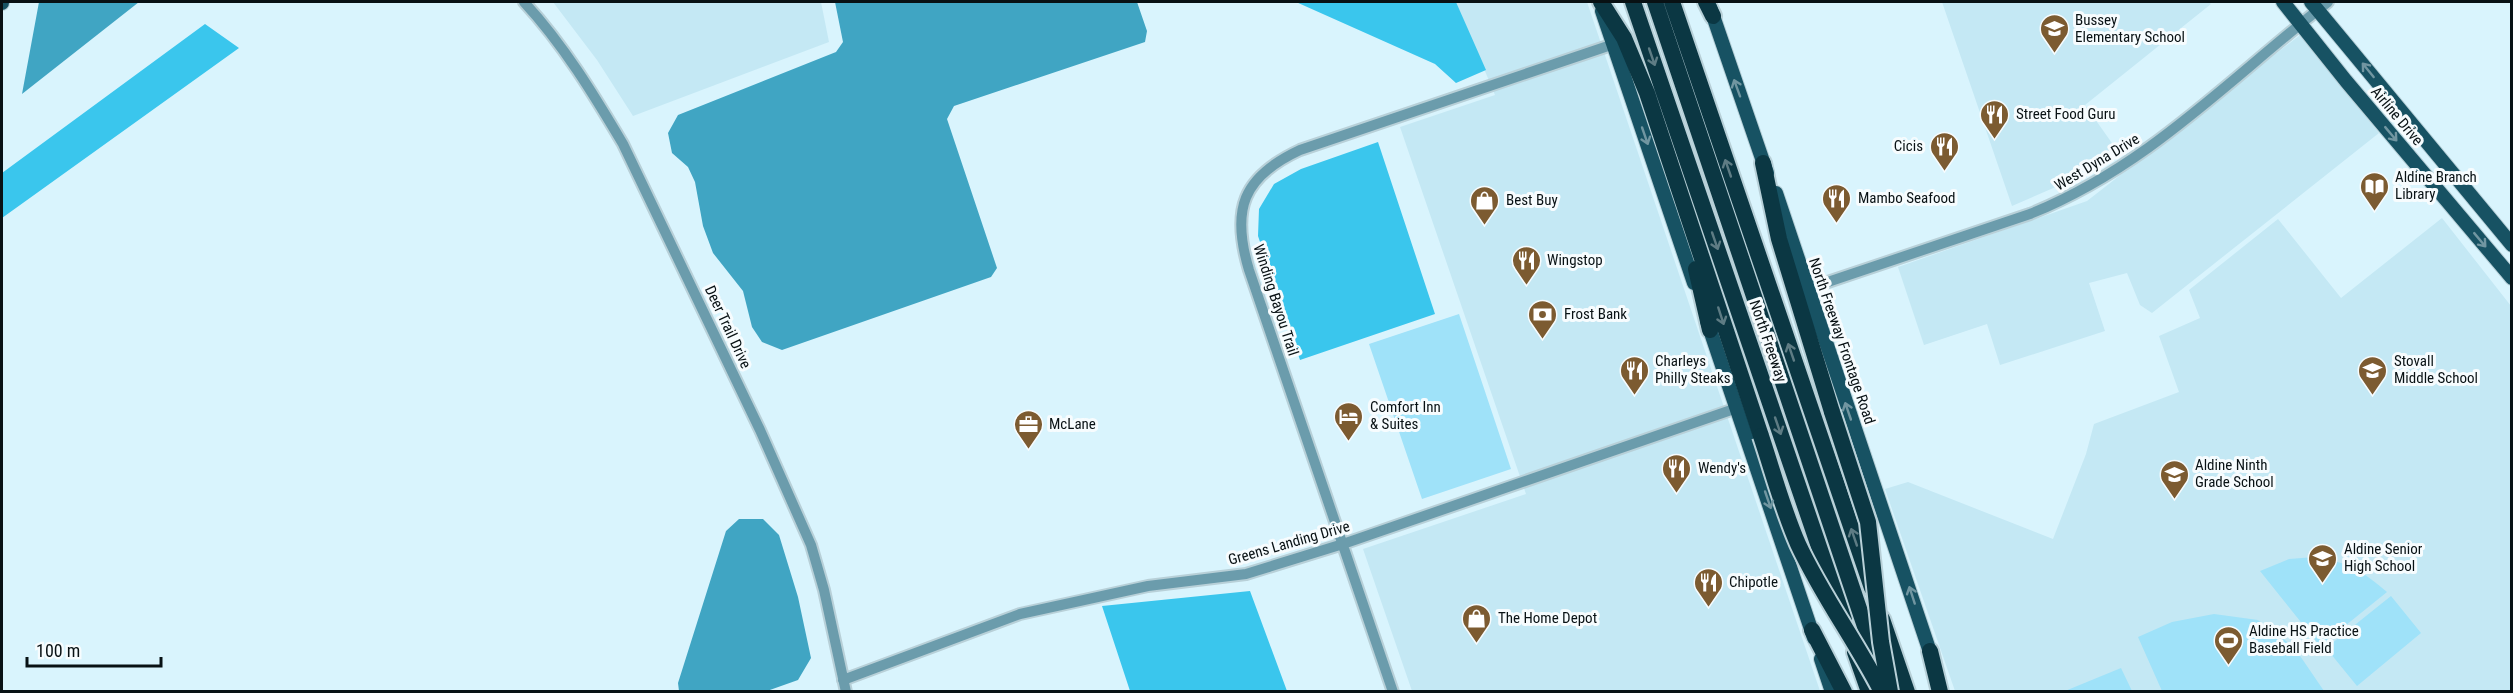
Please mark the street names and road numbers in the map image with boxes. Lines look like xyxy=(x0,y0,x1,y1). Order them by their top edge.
street label: Airline Drive xyxy=(2367,83,2427,149)
street label: West Dyna Drive xyxy=(2051,130,2143,194)
street label: Winding Bayou Trail xyxy=(1250,242,1302,358)
street label: North Freeway Frontage Road xyxy=(1805,255,1879,427)
street label: Deer Trail Drive xyxy=(701,283,755,371)
street label: North Freeway xyxy=(1746,298,1790,384)
street label: Greens Landing Drive xyxy=(1226,517,1352,569)

